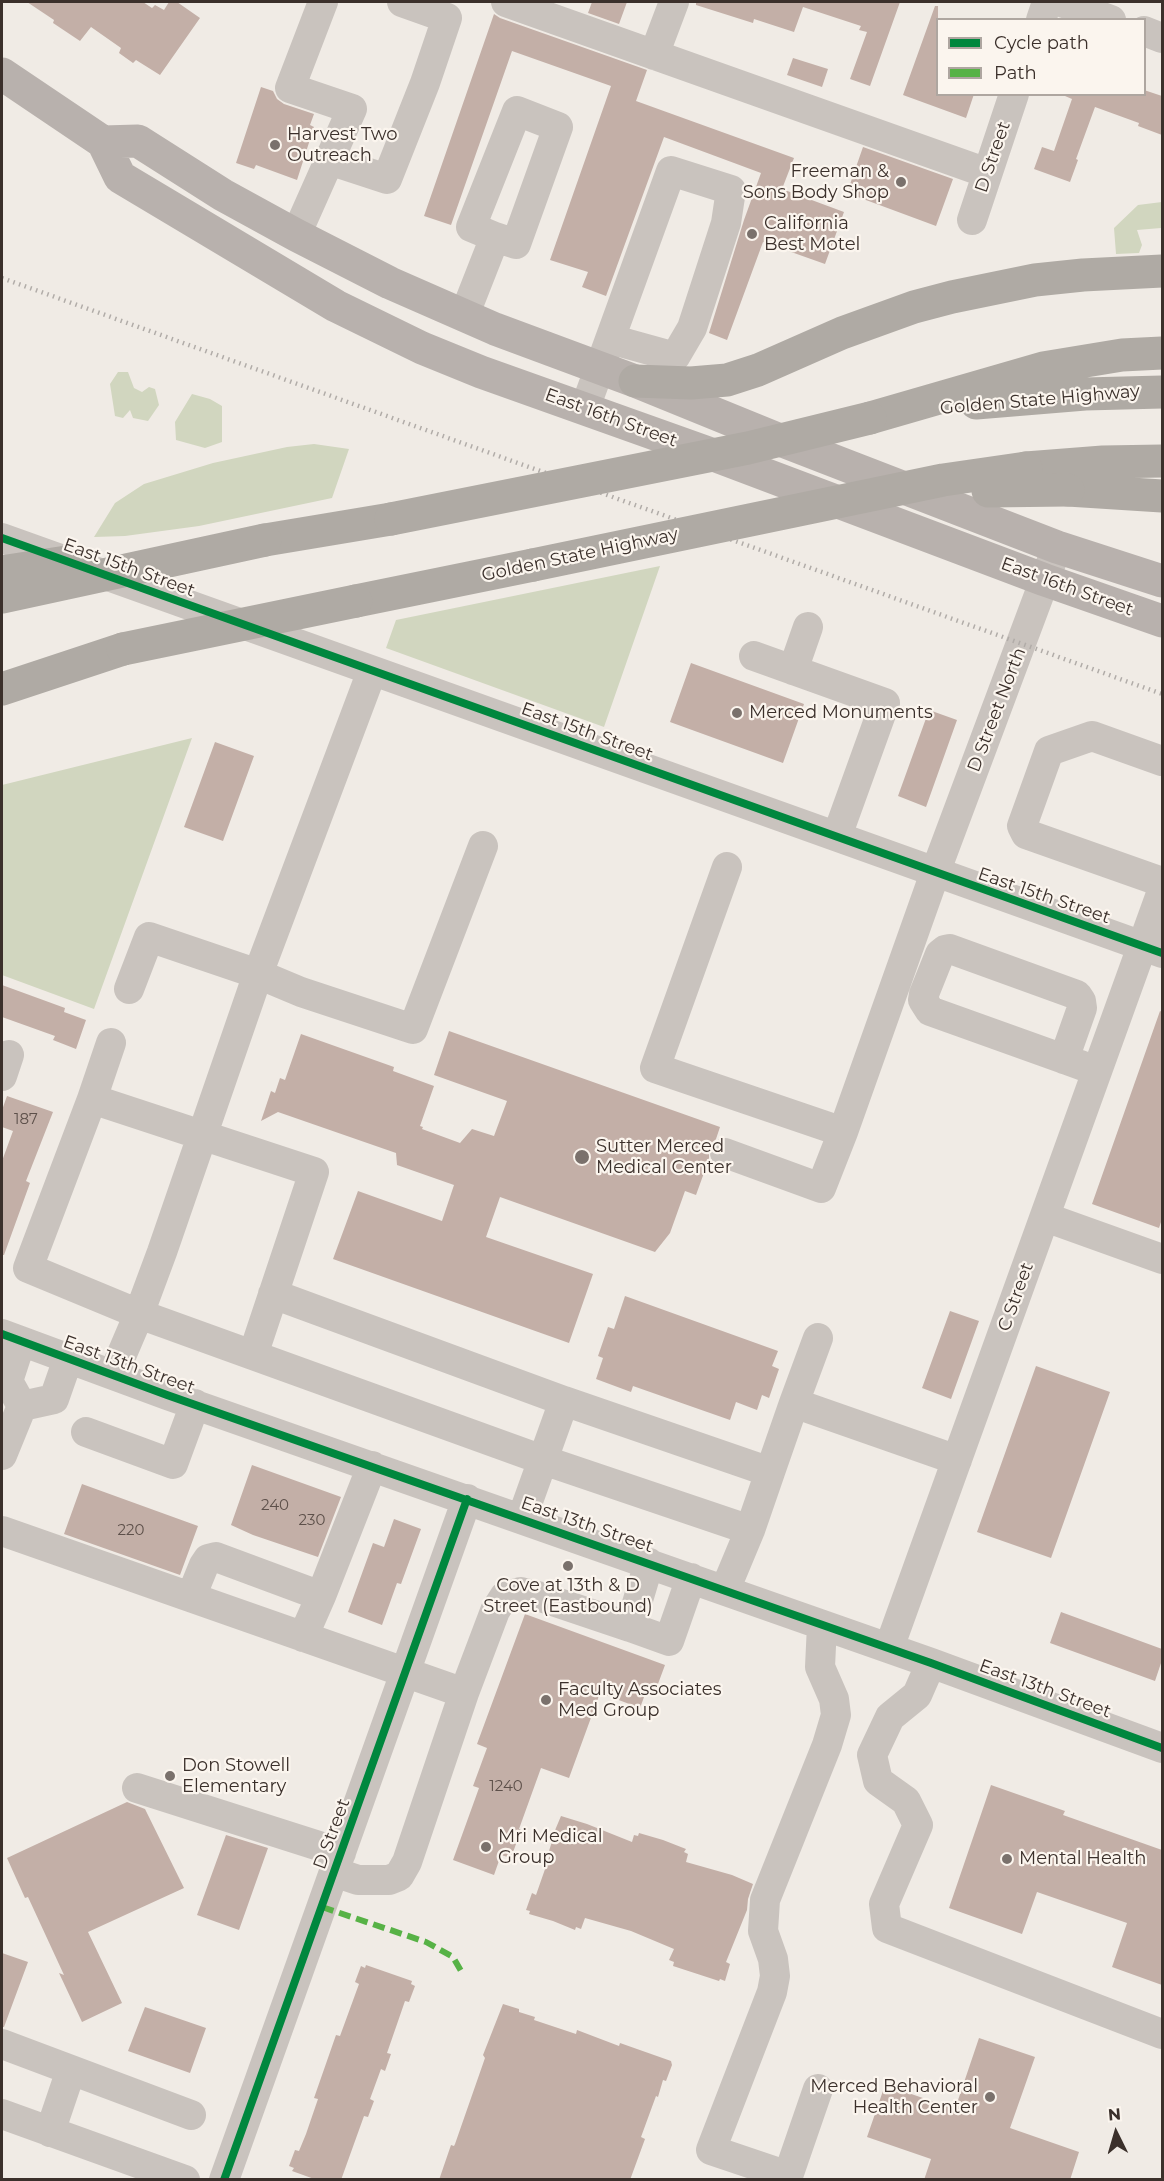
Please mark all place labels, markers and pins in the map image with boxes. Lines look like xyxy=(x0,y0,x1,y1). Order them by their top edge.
place label: Harvest Two Outreach xyxy=(287,124,397,166)
marker: Harvest Two Outreach xyxy=(268,138,282,152)
place label: Freeman & Sons Body Shop xyxy=(743,161,889,204)
marker: Freeman & Sons Body Shop xyxy=(894,175,908,189)
place label: California Best Motel xyxy=(764,213,860,256)
marker: California Best Motel xyxy=(745,227,759,241)
place label: Merced Monuments xyxy=(749,702,933,724)
marker: Merced Monuments xyxy=(730,706,744,720)
place label: Sutter Merced Medical Center xyxy=(596,1136,732,1178)
marker: Sutter Merced Medical Center xyxy=(573,1148,591,1166)
marker: Cove at 13th & D Street (Eastbound) xyxy=(561,1559,575,1573)
place label: Cove at 13th & D Street (Eastbound) xyxy=(483,1575,653,1618)
place label: Faculty Associates Med Group xyxy=(558,1679,721,1722)
marker: Faculty Associates Med Group xyxy=(539,1693,553,1707)
place label: Don Stowell Elementary xyxy=(182,1755,290,1798)
marker: Don Stowell Elementary xyxy=(163,1769,177,1783)
place label: Mri Medical Group xyxy=(498,1826,603,1868)
marker: Mri Medical Group xyxy=(479,1840,493,1854)
place label: Mental Health xyxy=(1019,1848,1146,1870)
marker: Mental Health xyxy=(1000,1852,1014,1866)
place label: Merced Behavioral Health Center xyxy=(810,2076,978,2118)
marker: Merced Behavioral Health Center xyxy=(983,2090,997,2104)

